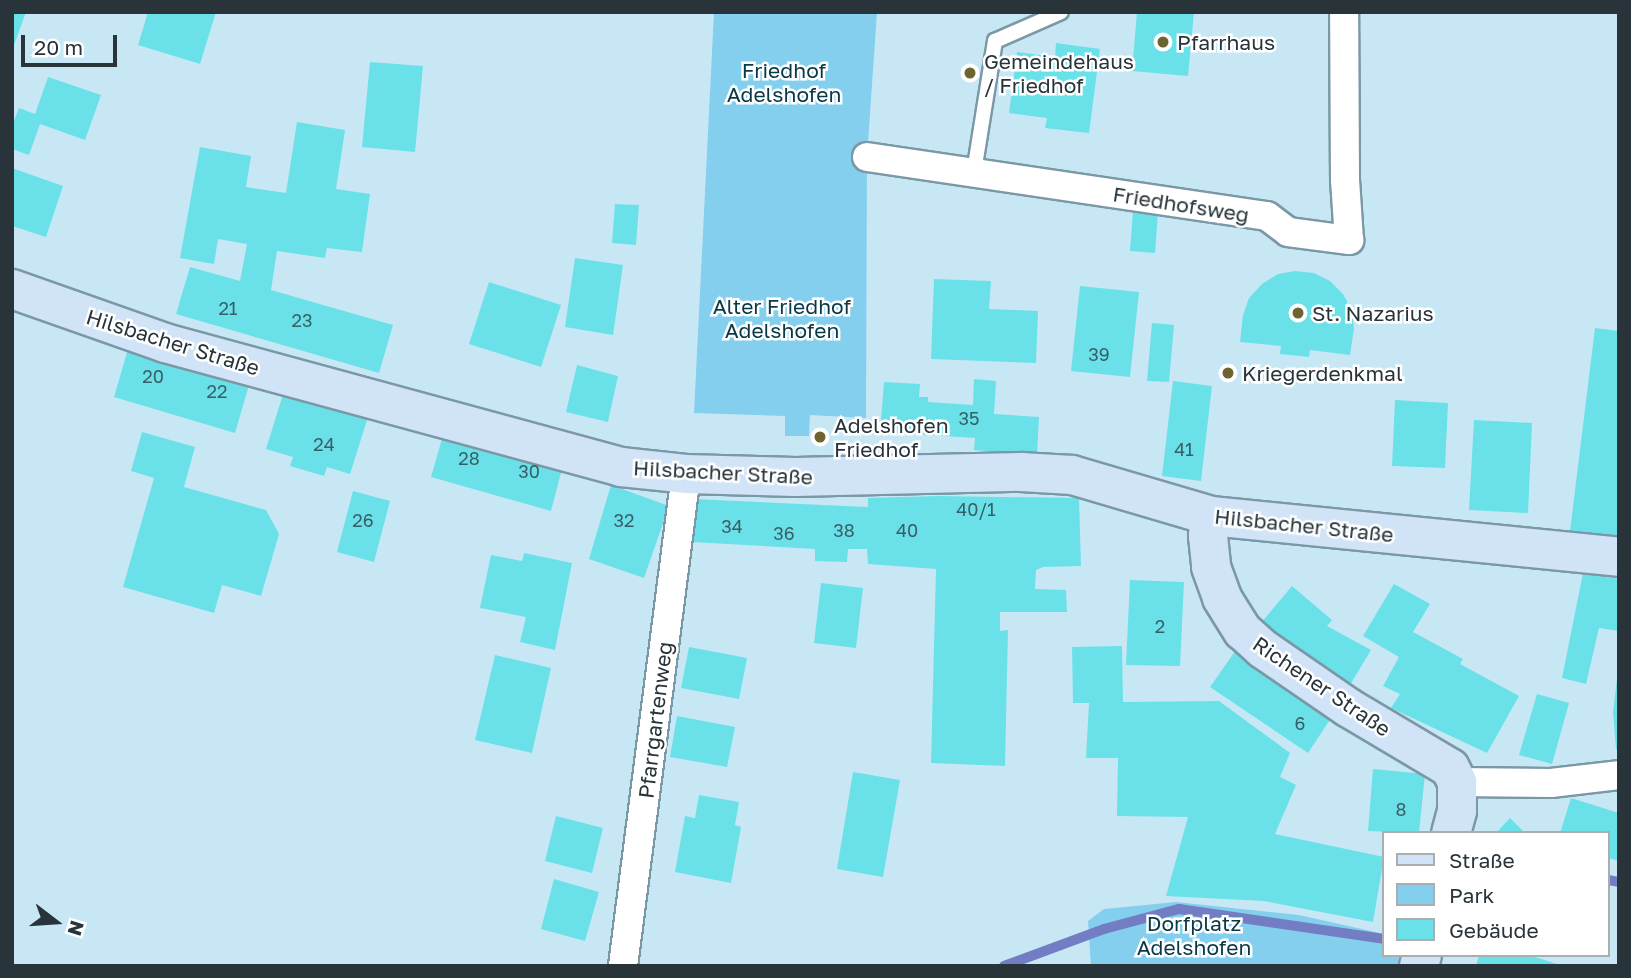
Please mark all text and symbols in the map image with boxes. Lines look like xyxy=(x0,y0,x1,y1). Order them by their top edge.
scale bar xyxy=(24,21,121,65)
place label: Pfarrhaus xyxy=(1177,29,1275,55)
text: 20 m xyxy=(34,34,83,60)
marker: Pfarrhaus xyxy=(1155,34,1171,50)
place label: Gemeindehaus / Friedhof xyxy=(984,48,1134,98)
park label: Friedhof Adelshofen xyxy=(727,57,841,107)
marker: Gemeindehaus / Friedhof xyxy=(962,65,978,81)
street label: Friedhofsweg xyxy=(1111,181,1251,227)
park label: Alter Friedhof Adelshofen xyxy=(713,293,851,343)
house number: 21 xyxy=(218,297,238,319)
place label: St. Nazarius xyxy=(1312,300,1434,326)
street label: Hilsbacher Straße xyxy=(83,304,263,380)
marker: St. Nazarius xyxy=(1290,305,1306,321)
house number: 23 xyxy=(292,309,312,331)
house number: 39 xyxy=(1088,343,1110,365)
place label: Kriegerdenkmal xyxy=(1242,360,1403,386)
house number: 20 xyxy=(142,365,164,387)
marker: Kriegerdenkmal xyxy=(1220,365,1236,381)
house number: 22 xyxy=(207,380,227,402)
house number: 35 xyxy=(959,407,979,429)
place label: Adelshofen Friedhof xyxy=(834,412,949,462)
marker: Adelshofen Friedhof xyxy=(812,429,828,445)
house number: 24 xyxy=(313,433,335,455)
house number: 41 xyxy=(1174,438,1194,460)
house number: 28 xyxy=(458,447,480,469)
street label: Hilsbacher Straße xyxy=(633,455,813,489)
house number: 30 xyxy=(518,460,540,482)
house number: 40/1 xyxy=(956,498,996,520)
street label: Hilsbacher Straße xyxy=(1213,503,1395,547)
house number: 26 xyxy=(352,509,374,531)
house number: 32 xyxy=(614,509,634,531)
house number: 34 xyxy=(721,515,743,537)
house number: 38 xyxy=(833,519,855,541)
house number: 40 xyxy=(896,519,918,541)
house number: 36 xyxy=(773,522,795,544)
house number: 2 xyxy=(1155,615,1165,637)
street label: Richener Straße xyxy=(1248,631,1396,741)
street label: Pfarrgartenweg xyxy=(633,640,677,800)
house number: 6 xyxy=(1295,712,1305,734)
house number: 8 xyxy=(1396,798,1406,820)
legend xyxy=(1382,831,1610,957)
text: Straße xyxy=(1449,847,1515,873)
text: Park xyxy=(1449,882,1494,908)
north arrow xyxy=(21,887,91,957)
park label: Dorfplatz Adelshofen xyxy=(1137,910,1251,960)
text: Gebäude xyxy=(1449,917,1539,943)
text: N xyxy=(63,918,90,939)

